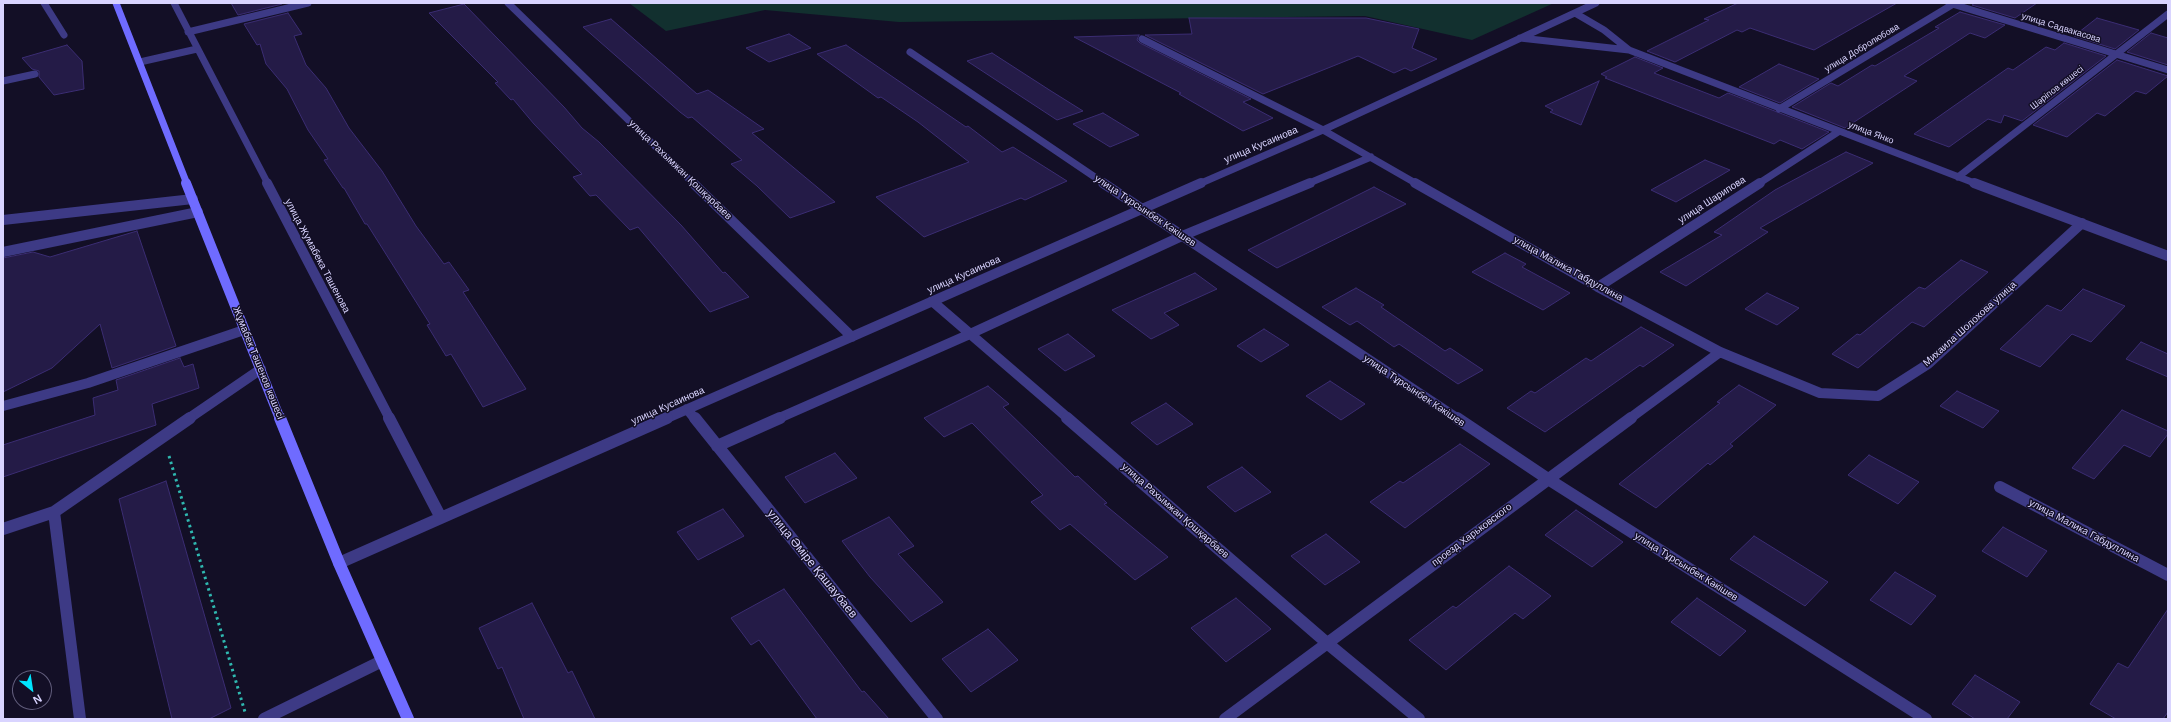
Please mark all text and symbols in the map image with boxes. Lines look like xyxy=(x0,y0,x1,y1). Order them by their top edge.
street label: улица Садвакасова xyxy=(2020,11,2102,45)
street label: улица Добролюбова xyxy=(1823,21,1901,75)
street label: Шәріпов көшесі xyxy=(2028,64,2086,112)
street label: улица Рахымжан Қошқарбаев xyxy=(626,118,734,222)
street label: улица Янко xyxy=(1847,119,1895,147)
street label: улица Кусаинова xyxy=(1222,124,1300,166)
street label: улица Тұрсынбек Кәкішев xyxy=(1092,173,1198,249)
street label: улица Шарипова xyxy=(1676,174,1748,226)
street label: улица Жумабека Ташенова xyxy=(282,197,352,315)
street label: улица Малика Габдуллина xyxy=(1511,234,1625,304)
street label: улица Кусаинова xyxy=(925,253,1003,297)
street label: Михаила Шолохова улица xyxy=(1921,279,2019,369)
street label: Жұмабек Тәшенов көшесі xyxy=(230,305,286,421)
street label: улица Тұрсынбек Кәкішев xyxy=(1361,353,1467,429)
street label: улица Кусаинова xyxy=(629,384,707,428)
street label: улица Рахымжан Қошқарбаев xyxy=(1119,461,1231,561)
street label: улица Малика Габдуллина xyxy=(2027,497,2141,565)
street label: проезд Харьковского xyxy=(1430,501,1514,569)
street label: улица Әміре Қашаубаев xyxy=(764,507,860,621)
street label: улица Тұрсынбек Кәкішев xyxy=(1632,530,1740,604)
north arrow xyxy=(12,670,52,710)
text: N xyxy=(31,692,44,707)

